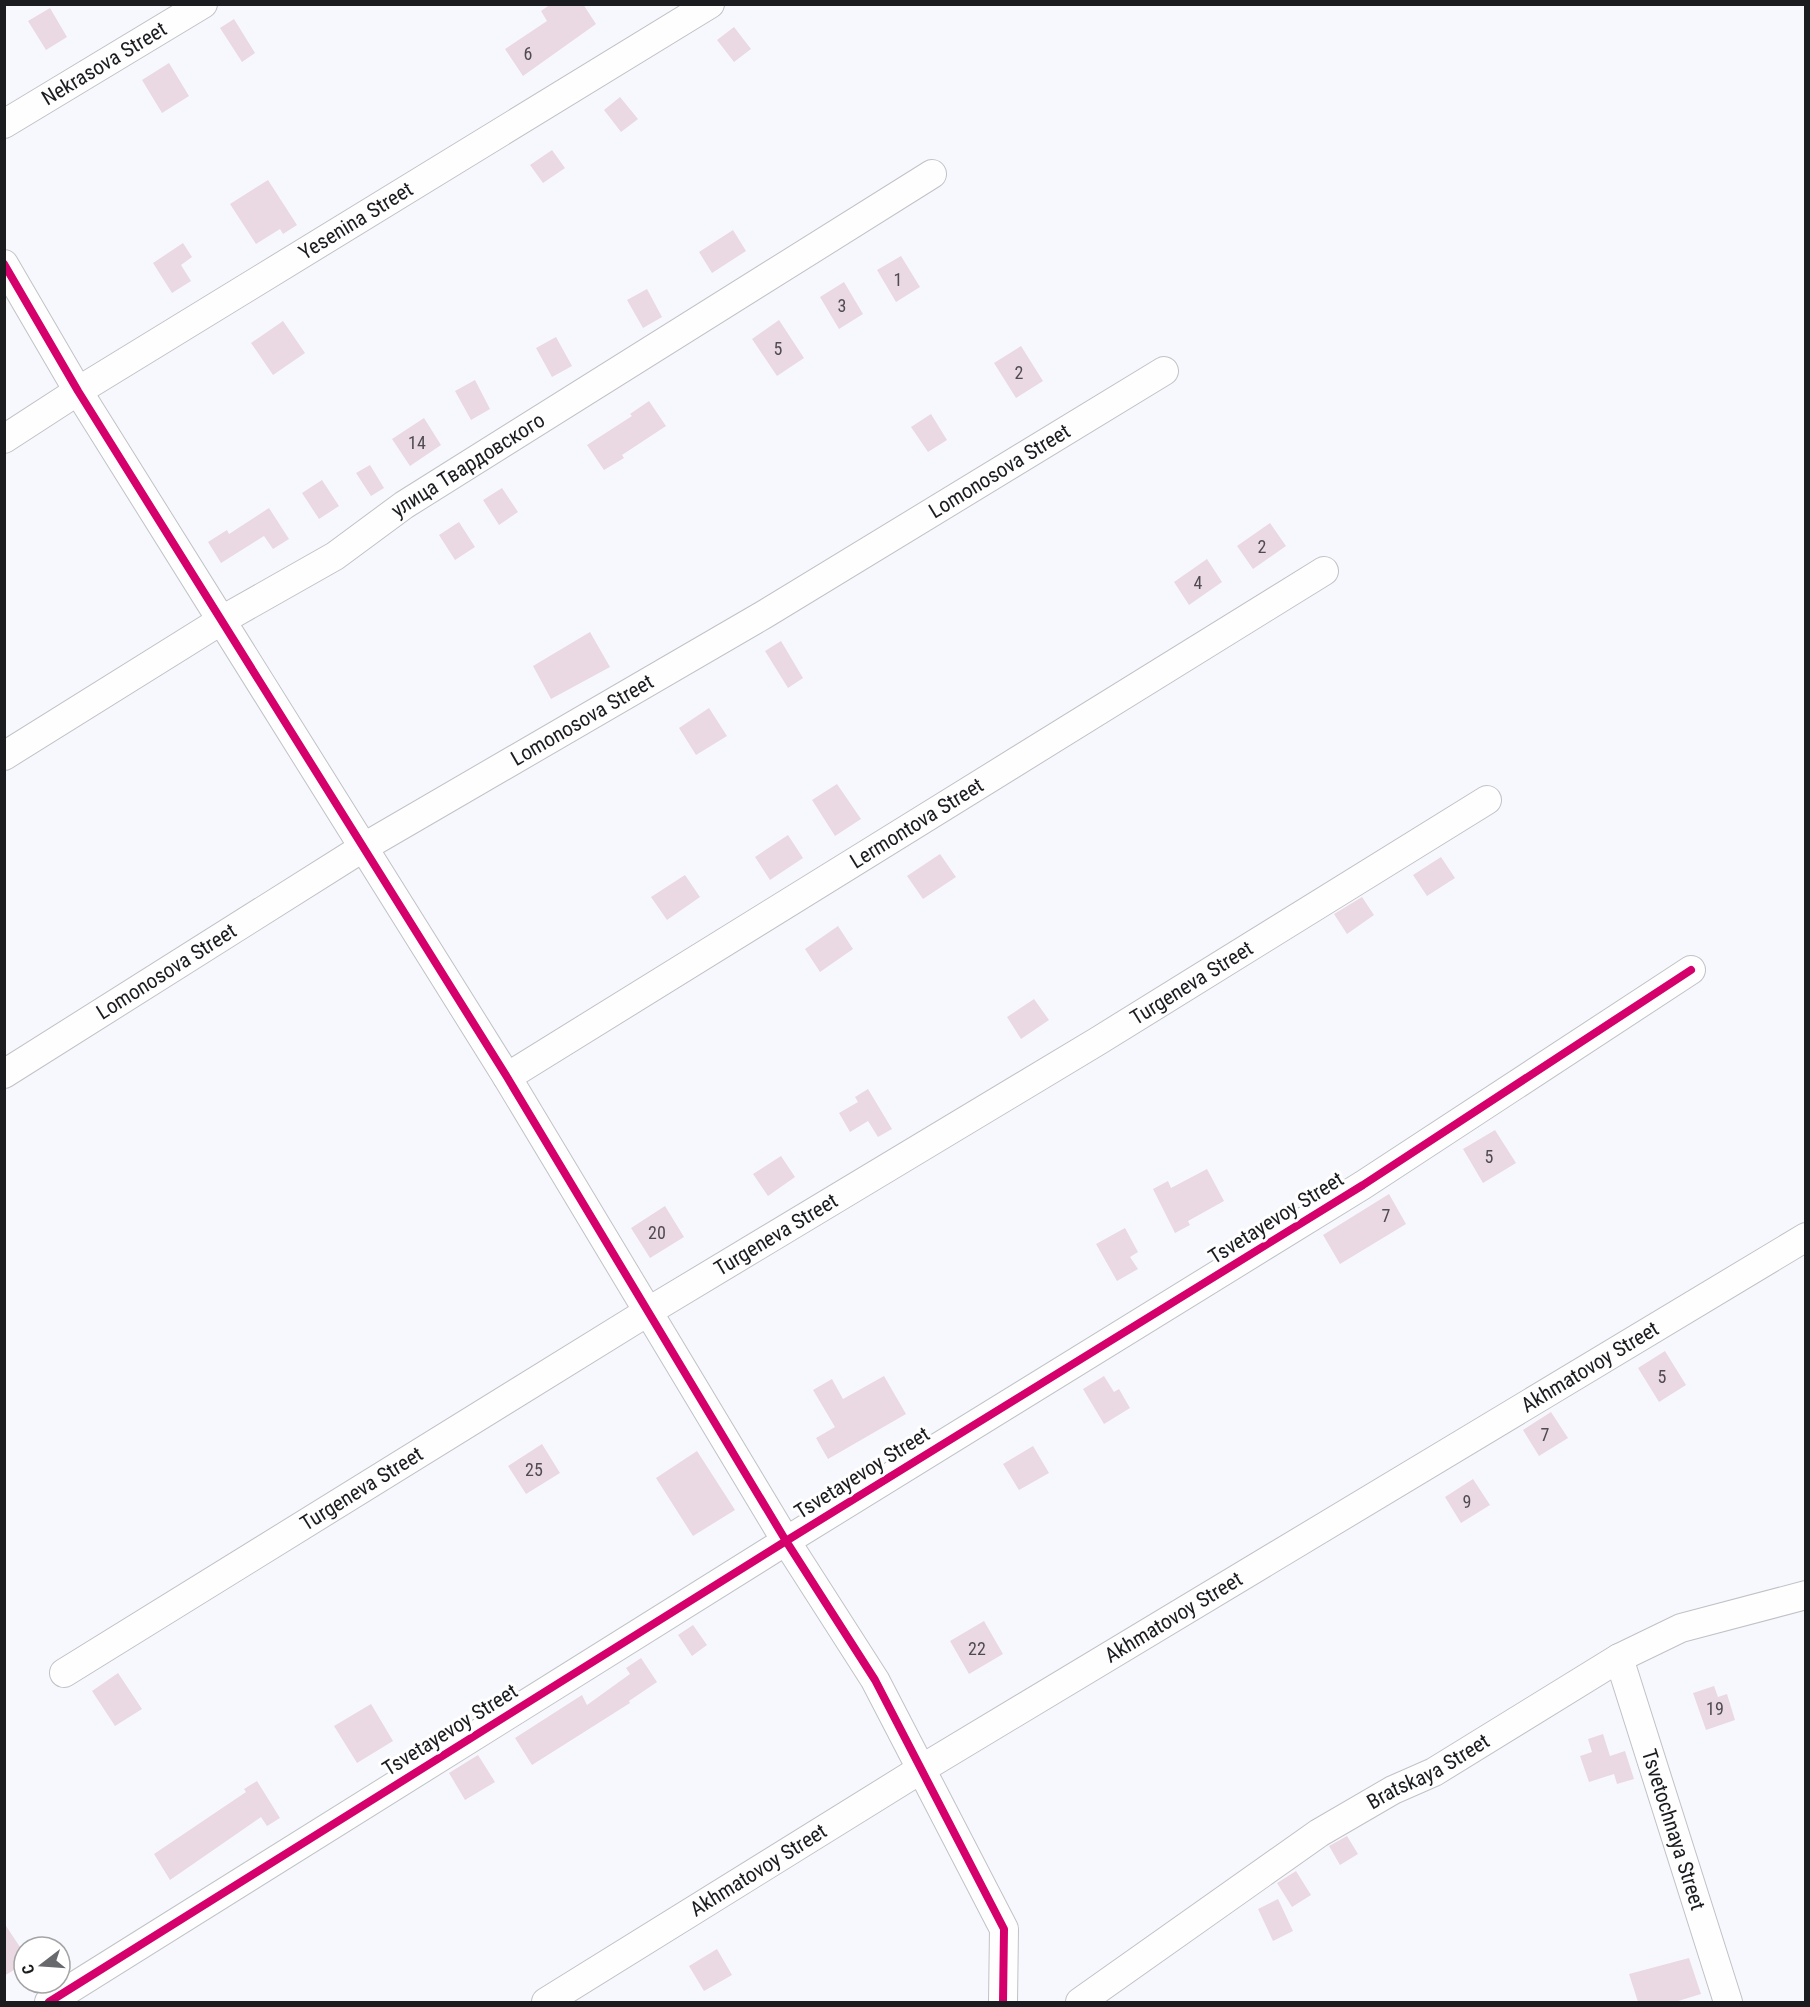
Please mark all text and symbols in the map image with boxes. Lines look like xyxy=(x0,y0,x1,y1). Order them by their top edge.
street label: Nekrasova Street xyxy=(37,17,171,110)
house number: 6 xyxy=(524,43,532,64)
street label: Yesenina Street xyxy=(295,177,417,265)
house number: 1 xyxy=(894,269,902,290)
house number: 3 xyxy=(838,295,846,316)
house number: 5 xyxy=(774,338,783,359)
house number: 2 xyxy=(1015,362,1024,383)
street label: улица Твардовского xyxy=(386,408,549,522)
street label: Lomonosova Street xyxy=(925,419,1074,523)
house number: 14 xyxy=(408,432,426,453)
house number: 2 xyxy=(1258,536,1267,557)
house number: 4 xyxy=(1194,572,1203,593)
street label: Lomonosova Street xyxy=(507,669,658,771)
street label: Lermontova Street xyxy=(846,773,988,873)
street label: Lomonosova Street xyxy=(92,919,241,1025)
street label: Turgeneva Street xyxy=(1126,936,1257,1030)
house number: 5 xyxy=(1485,1146,1494,1167)
street label: Tsvetayevoy Street xyxy=(1204,1167,1348,1269)
street label: Turgeneva Street xyxy=(710,1188,842,1281)
house number: 7 xyxy=(1382,1205,1391,1226)
house number: 20 xyxy=(648,1222,666,1243)
street label: Akhmatovoy Street xyxy=(1517,1316,1663,1417)
house number: 5 xyxy=(1658,1366,1667,1387)
street label: Tsvetayevoy Street xyxy=(790,1422,934,1524)
house number: 7 xyxy=(1541,1424,1550,1445)
street label: Turgeneva Street xyxy=(296,1442,427,1536)
house number: 25 xyxy=(525,1459,543,1480)
house number: 9 xyxy=(1463,1491,1471,1512)
street label: Akhmatovoy Street xyxy=(1100,1567,1247,1668)
house number: 22 xyxy=(968,1638,986,1659)
street label: Tsvetayevoy Street xyxy=(378,1679,522,1781)
house number: 19 xyxy=(1706,1698,1724,1719)
street label: Bratskaya Street xyxy=(1363,1729,1494,1814)
street label: Tsvetochnaya Street xyxy=(1637,1746,1710,1913)
street label: Akhmatovoy Street xyxy=(686,1819,831,1922)
north arrow xyxy=(12,1935,72,1995)
text: С xyxy=(18,1962,39,1976)

